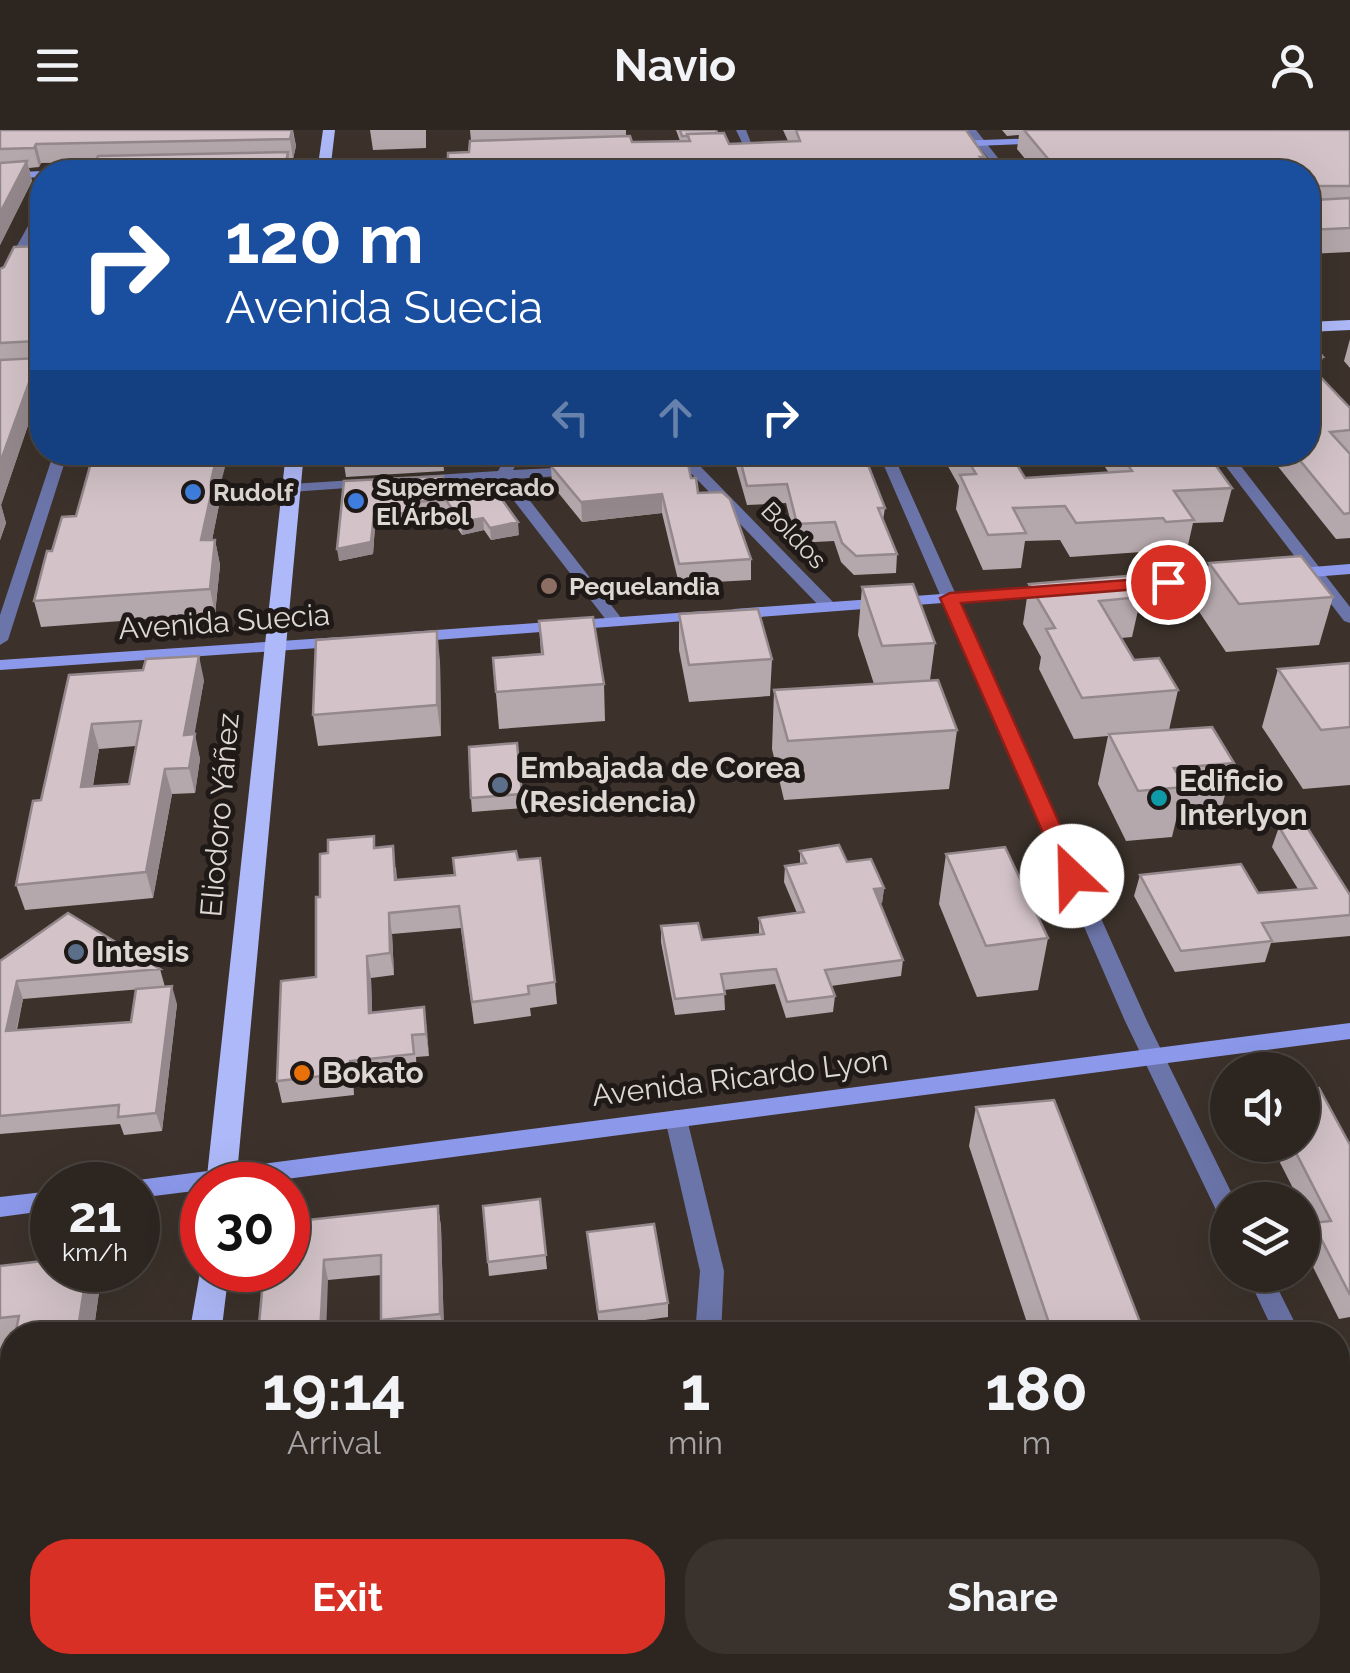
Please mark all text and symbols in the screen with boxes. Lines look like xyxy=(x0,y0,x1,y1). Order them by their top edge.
icon: menu xyxy=(30,38,85,93)
icon: person xyxy=(1265,38,1320,93)
text: Navio xyxy=(614,39,736,92)
text: 120 m xyxy=(225,197,424,279)
icon: right xyxy=(60,200,190,330)
text: Avenida Suecia xyxy=(225,281,543,334)
icon: left xyxy=(543,390,598,445)
icon: ahead xyxy=(648,390,703,445)
icon: right xyxy=(753,390,808,445)
place label: Supermercado El Árbol xyxy=(376,472,555,531)
place label: Rudolf xyxy=(213,477,294,507)
marker: Rudolf xyxy=(182,481,204,503)
marker: Supermercado El Árbol xyxy=(345,490,367,512)
street label: Boldos xyxy=(755,496,833,574)
pin xyxy=(1126,540,1211,625)
icon: arrive xyxy=(1141,555,1196,610)
place label: Pequelandia xyxy=(569,571,720,601)
marker: Pequelandia xyxy=(538,575,560,597)
street label: Avenida Suecia xyxy=(117,597,331,646)
street label: Eliodoro Yáñez xyxy=(193,711,246,918)
place label: Embajada de Corea (Residencia) xyxy=(520,750,801,819)
place label: Edificio Interlyon xyxy=(1179,763,1308,832)
marker: Embajada de Corea (Residencia) xyxy=(489,774,511,796)
marker: Edificio Interlyon xyxy=(1148,787,1170,809)
position arrow xyxy=(1020,824,1124,928)
place label: Intesis xyxy=(96,934,189,969)
marker: Intesis xyxy=(65,941,87,963)
street label: Avenida Ricardo Lyon xyxy=(590,1042,890,1113)
map controls xyxy=(1210,1052,1320,1292)
button: sound xyxy=(1210,1052,1320,1162)
place label: Bokato xyxy=(322,1055,424,1090)
marker: Bokato xyxy=(291,1062,313,1084)
speed limit sign: 30 xyxy=(180,1162,310,1292)
button: layers xyxy=(1210,1182,1320,1292)
text: 21 xyxy=(69,1185,121,1244)
text: km/h xyxy=(62,1237,128,1267)
text: 19:14 xyxy=(262,1354,406,1424)
text: 1 xyxy=(681,1354,710,1424)
text: 180 xyxy=(985,1354,1088,1424)
text: Arrival xyxy=(287,1424,381,1461)
text: min xyxy=(668,1424,723,1461)
text: m xyxy=(1022,1424,1051,1461)
button: Exit xyxy=(30,1539,665,1654)
button: Share xyxy=(685,1539,1320,1654)

